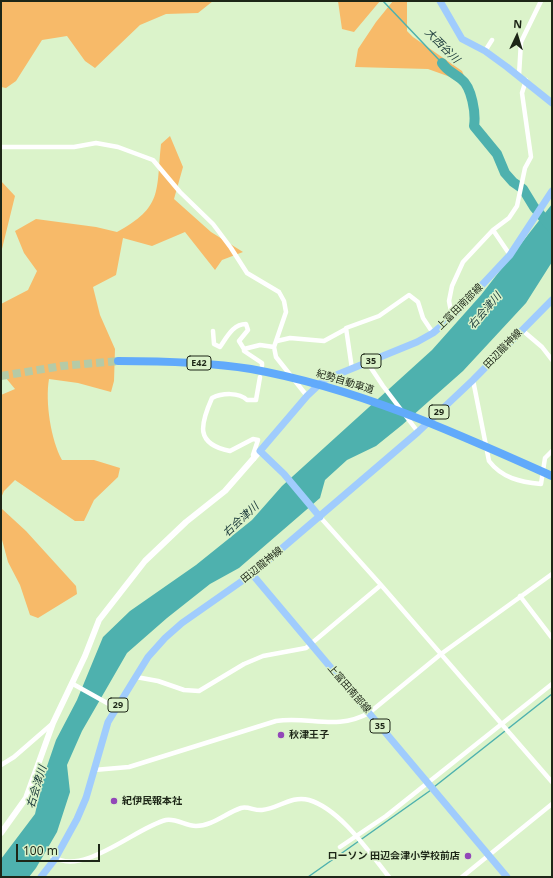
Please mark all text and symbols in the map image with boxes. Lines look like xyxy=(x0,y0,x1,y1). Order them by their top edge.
north arrow xyxy=(497,16,537,56)
text: N xyxy=(513,16,523,31)
water label: 大西谷川 xyxy=(422,26,462,66)
street label: 上富田南部線 xyxy=(435,282,485,332)
water label: 右会津川 xyxy=(466,290,504,332)
street label: 田辺龍神線 xyxy=(481,327,525,371)
road number: 35 xyxy=(361,354,381,368)
road number: E42 xyxy=(187,356,211,370)
street label: 紀勢自動車道 xyxy=(315,367,375,397)
road number: 29 xyxy=(429,405,449,419)
water label: 右会津川 xyxy=(220,500,262,540)
street label: 田辺龍神線 xyxy=(239,545,285,585)
street label: 上富田南部線 xyxy=(325,662,373,716)
road number: 29 xyxy=(108,698,128,712)
road number: 35 xyxy=(370,719,390,733)
place label: 秋津王子 xyxy=(289,729,329,741)
marker: 秋津王子 xyxy=(276,730,286,740)
water label: 右会津川 xyxy=(24,764,50,810)
place label: 紀伊民報本社 xyxy=(122,795,182,807)
marker: 紀伊民報本社 xyxy=(109,796,119,806)
scale bar xyxy=(18,836,102,862)
text: 100 m xyxy=(23,842,58,859)
place label: ローソン 田辺会津小学校前店 xyxy=(327,850,460,862)
marker: ローソン 田辺会津小学校前店 xyxy=(463,851,473,861)

